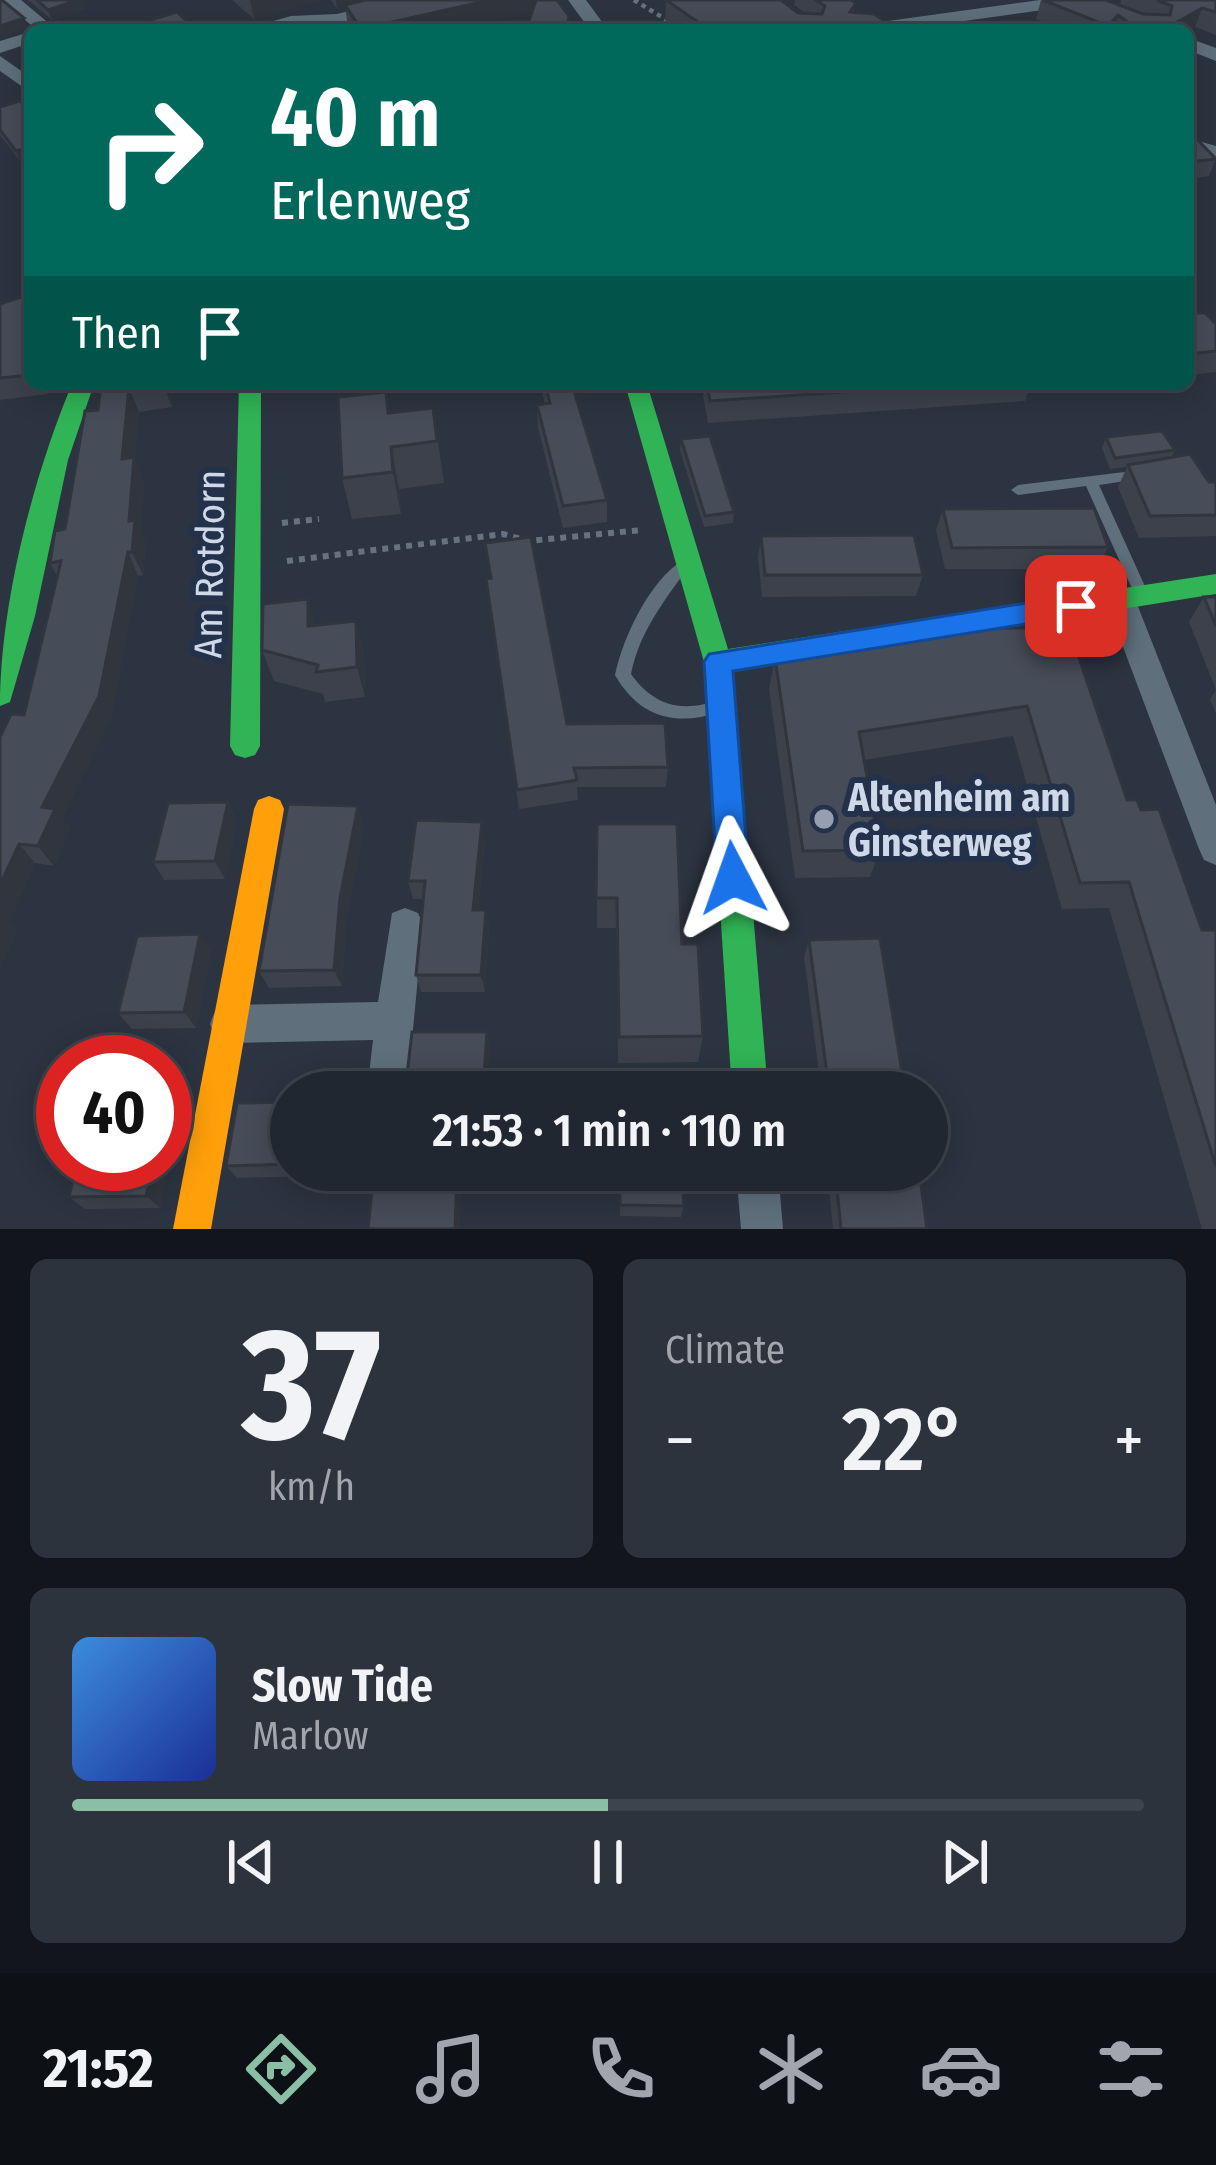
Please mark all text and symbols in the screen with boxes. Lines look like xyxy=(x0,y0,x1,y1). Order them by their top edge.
text: 40 m xyxy=(270,67,441,168)
icon: right xyxy=(72,72,228,228)
text: Erlenweg xyxy=(270,169,470,233)
icon: arrive xyxy=(187,300,253,366)
text: Then xyxy=(72,306,163,360)
street label: Am Rotdorn xyxy=(185,469,235,659)
pin xyxy=(1025,555,1127,657)
icon: arrive xyxy=(1043,573,1109,639)
place label: Altenheim am Ginsterweg xyxy=(847,775,1070,866)
marker: Altenheim am Ginsterweg xyxy=(811,806,837,832)
position arrow xyxy=(670,815,796,941)
speed limit sign: 40 xyxy=(36,1035,192,1191)
text: 21:53 · 1 min · 110 m xyxy=(432,1104,786,1158)
text: 37 xyxy=(242,1292,381,1479)
text: Climate xyxy=(665,1327,785,1373)
text: 22° xyxy=(842,1386,967,1494)
text: − xyxy=(665,1401,695,1480)
text: + xyxy=(1114,1401,1144,1480)
text: km/h xyxy=(268,1464,355,1510)
text: Slow Tide xyxy=(252,1659,433,1713)
text: Marlow xyxy=(252,1713,369,1759)
icon: previous xyxy=(218,1829,284,1895)
icon: pause xyxy=(575,1829,641,1895)
icon: next xyxy=(932,1829,998,1895)
icon: directions xyxy=(239,2027,323,2111)
icon: music xyxy=(409,2027,493,2111)
icon: phone xyxy=(579,2027,663,2111)
icon: climate xyxy=(749,2027,833,2111)
icon: car xyxy=(919,2027,1003,2111)
icon: filters xyxy=(1089,2027,1173,2111)
text: 21:52 xyxy=(43,2037,154,2101)

